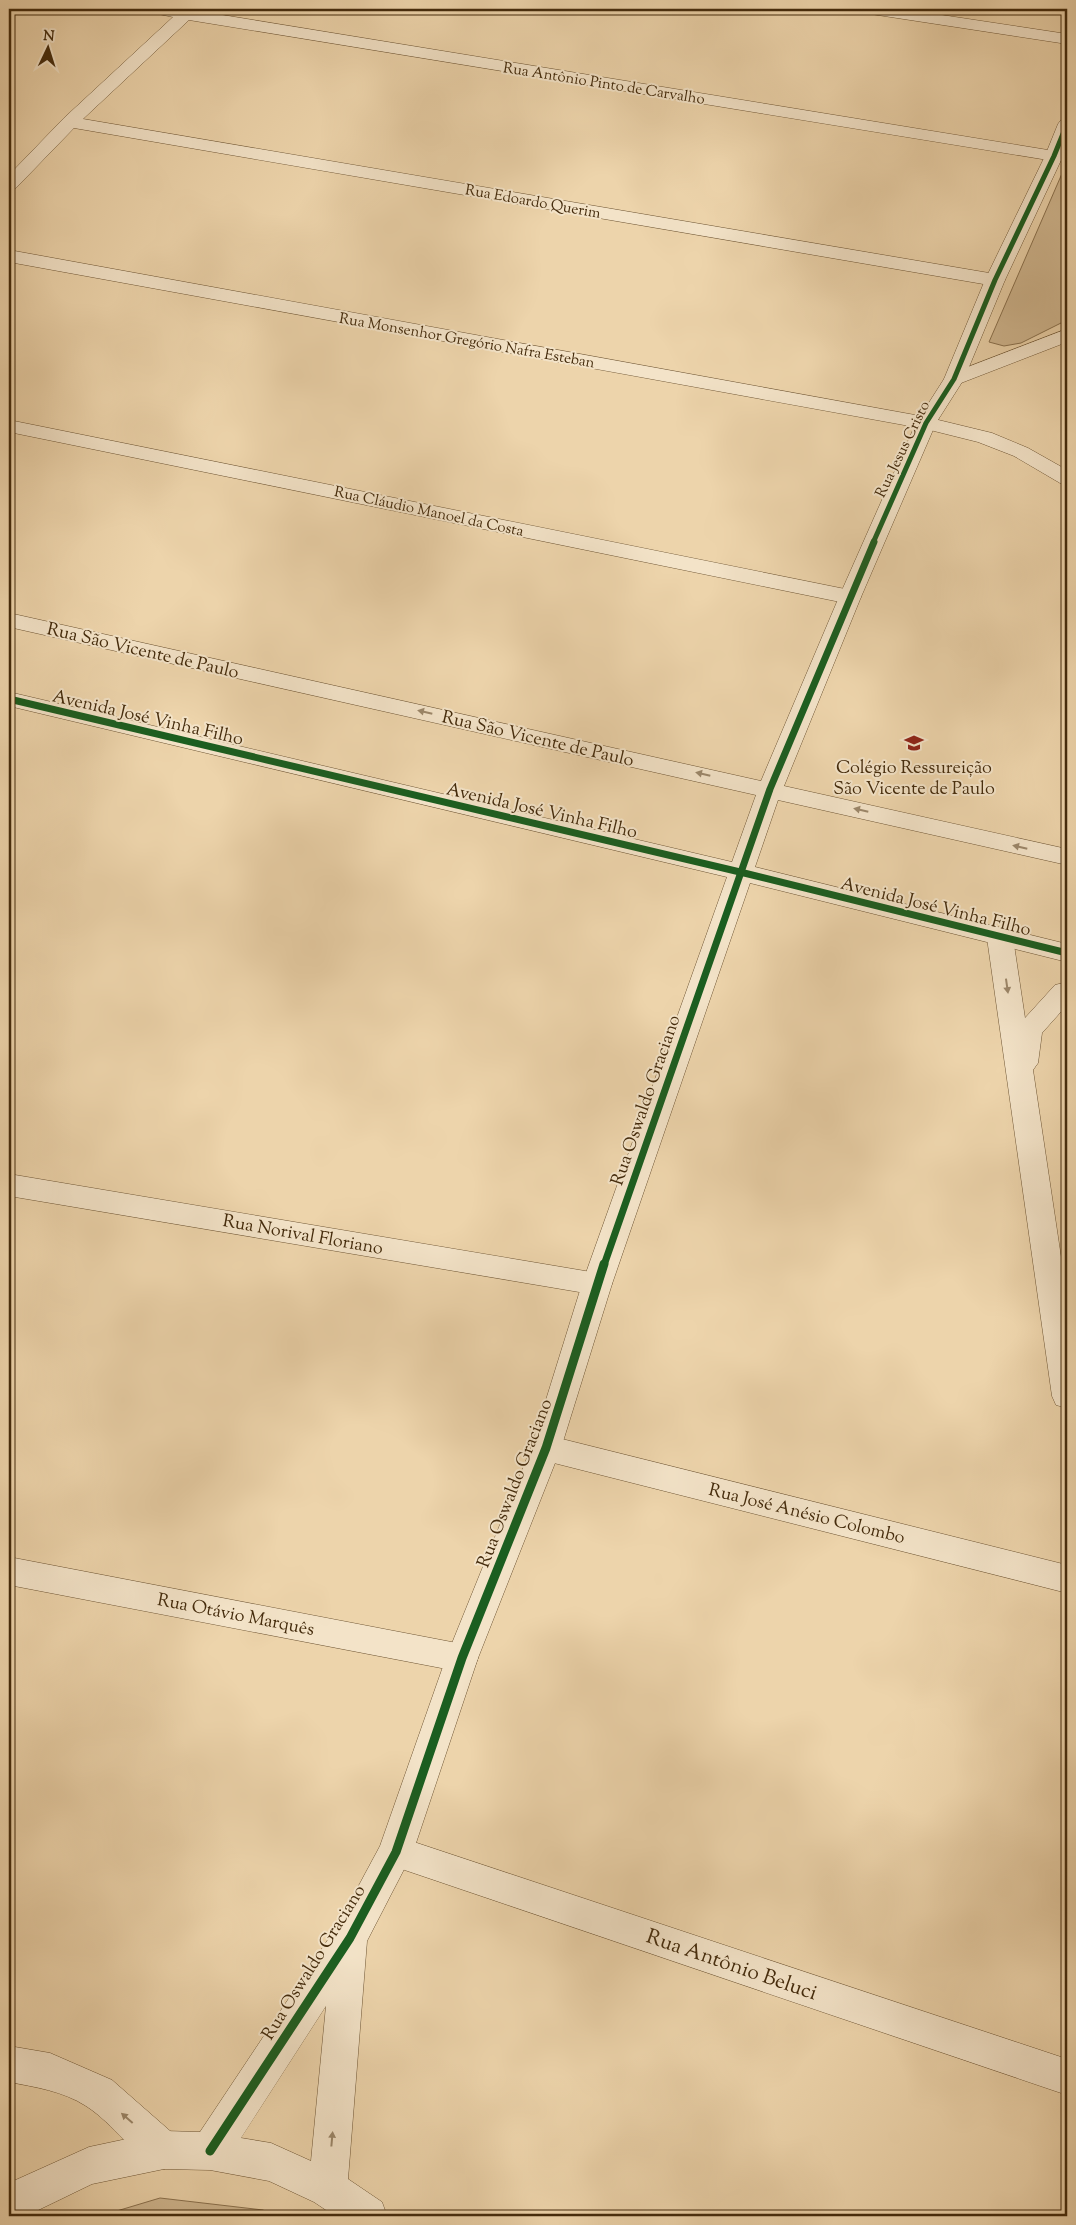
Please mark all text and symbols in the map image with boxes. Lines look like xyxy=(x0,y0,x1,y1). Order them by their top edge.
north arrow xyxy=(22,22,72,72)
text: N xyxy=(42,27,55,47)
street label: Rua Antônio Pinto de Carvalho xyxy=(501,58,706,111)
street label: Rua Edoardo Querim xyxy=(463,180,603,225)
street label: Rua Monsenhor Gregório Nafra Esteban xyxy=(337,309,596,374)
street label: Rua Jesus Cristo xyxy=(871,398,936,501)
street label: Rua Cláudio Manoel da Costa xyxy=(332,482,525,543)
street label: Rua São Vicente de Paulo xyxy=(44,617,241,687)
street label: Avenida José Vinha Filho xyxy=(50,684,246,754)
street label: Rua São Vicente de Paulo xyxy=(439,705,636,775)
one-way arrow xyxy=(417,708,432,716)
school or university icon: Colégio Ressureição São Vicente de Paulo xyxy=(903,732,925,754)
place label: Colégio Ressureição São Vicente de Paulo xyxy=(833,756,995,803)
one-way arrow xyxy=(695,770,710,778)
street label: Avenida José Vinha Filho xyxy=(444,777,640,847)
one-way arrow xyxy=(854,806,869,814)
one-way arrow xyxy=(1011,842,1027,850)
street label: Avenida José Vinha Filho xyxy=(838,872,1034,944)
one-way arrow xyxy=(1003,978,1011,994)
street label: Rua Oswaldo Graciano xyxy=(605,1012,688,1190)
street label: Rua Norival Floriano xyxy=(220,1209,385,1263)
street label: Rua Oswaldo Graciano xyxy=(472,1395,560,1572)
street label: Rua José Anésio Colombo xyxy=(706,1478,907,1552)
street label: Rua Otávio Marquês xyxy=(155,1588,316,1644)
street label: Rua Oswaldo Graciano xyxy=(256,1880,373,2046)
street label: Rua Antônio Beluci xyxy=(642,1923,821,2009)
one-way arrow xyxy=(121,2112,133,2124)
one-way arrow xyxy=(329,2131,337,2147)

